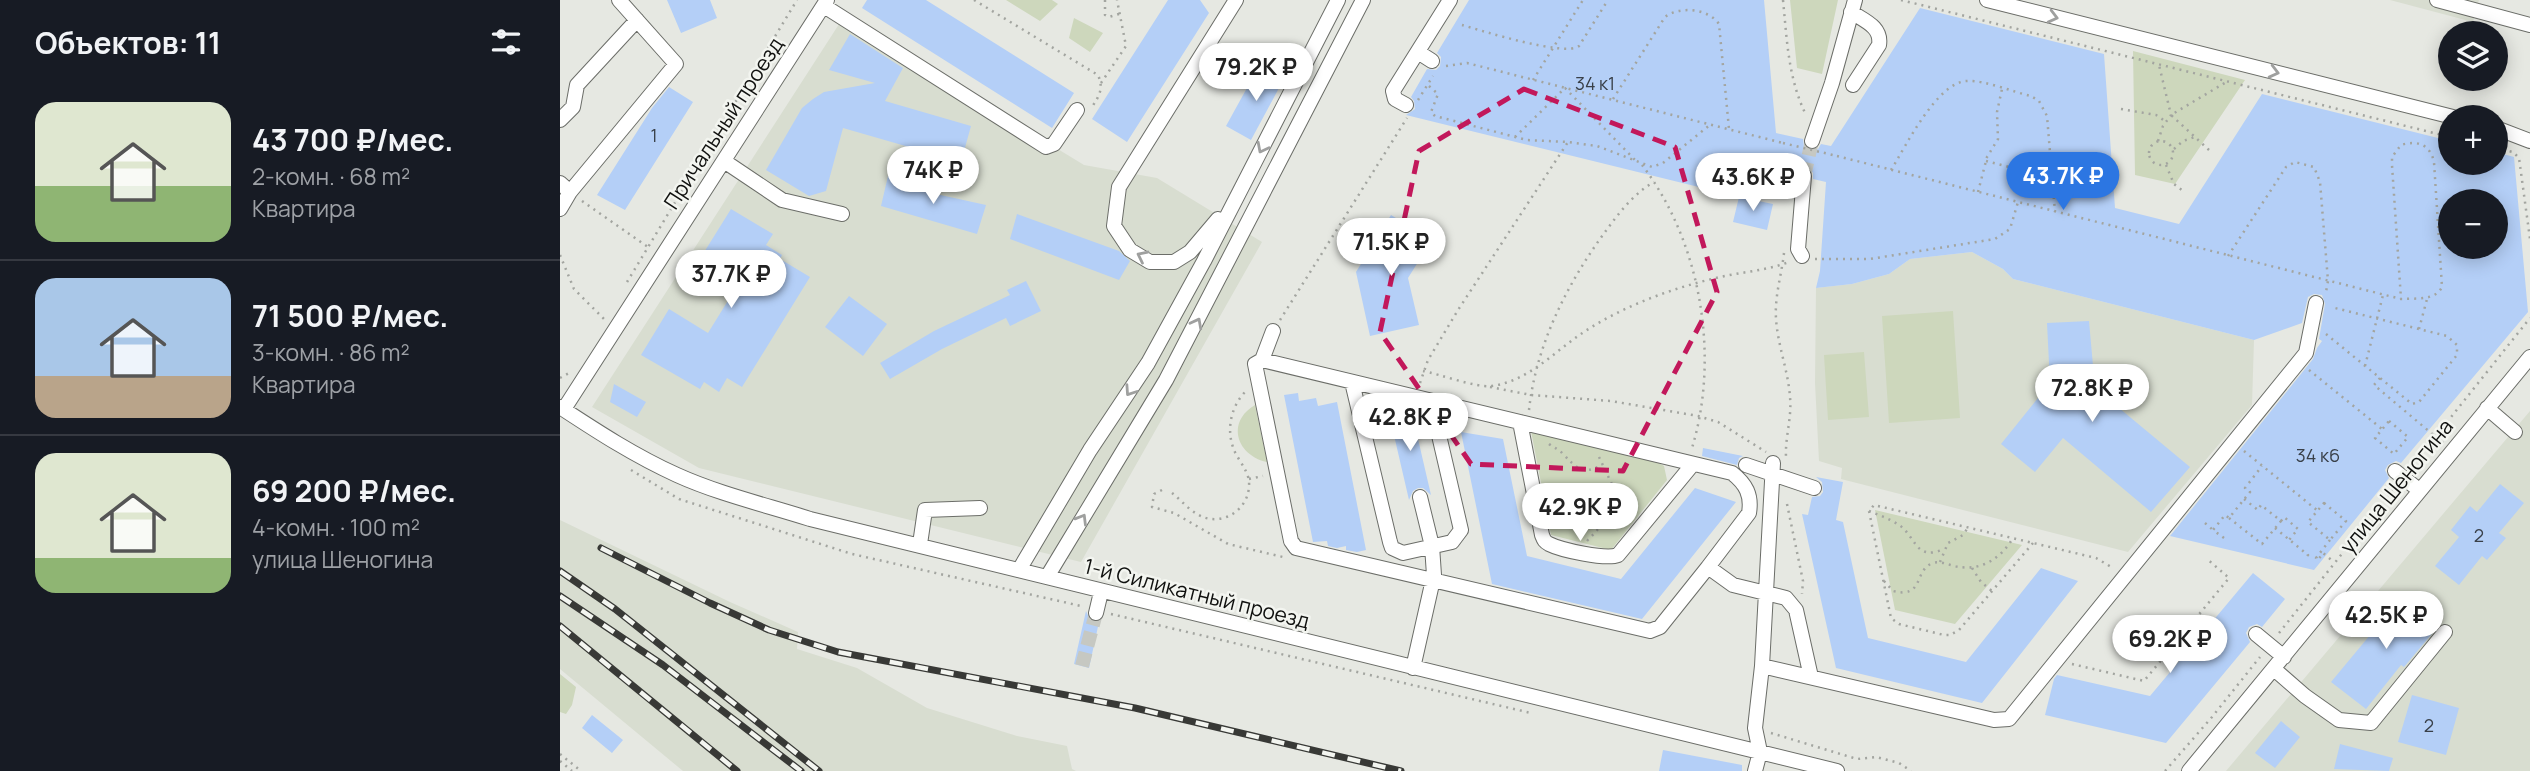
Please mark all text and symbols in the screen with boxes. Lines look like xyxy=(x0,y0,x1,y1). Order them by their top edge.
one-way arrow xyxy=(2047,9,2059,23)
map controls xyxy=(2438,21,2508,259)
button: layers xyxy=(2438,21,2508,91)
text: Объектов: 11 xyxy=(35,22,221,63)
icon: filters xyxy=(487,23,525,61)
street label: Причальный проезд xyxy=(657,32,789,214)
pin: 79.2K ₽ xyxy=(1191,43,1321,103)
text: 79.2K ₽ xyxy=(1215,50,1297,82)
one-way arrow xyxy=(2268,64,2280,78)
house number: 34 к1 xyxy=(1575,71,1615,95)
button: + xyxy=(2438,105,2508,175)
text: 43 700 ₽/мес. xyxy=(252,119,453,160)
house number: 1 xyxy=(650,123,658,147)
icon: home xyxy=(91,130,175,214)
one-way arrow xyxy=(1256,141,1270,153)
pin: 74K ₽ xyxy=(884,146,982,206)
pin: 43.7K ₽ xyxy=(1998,152,2128,212)
text: 74K ₽ xyxy=(903,153,963,185)
pin: 43.6K ₽ xyxy=(1688,154,1818,213)
text: 43.7K ₽ xyxy=(2022,159,2104,191)
text: 2-комн. · 68 m² xyxy=(252,160,410,192)
text: 43.6K ₽ xyxy=(1711,160,1795,192)
button: − xyxy=(2438,189,2508,259)
text: Квартира xyxy=(252,192,356,224)
pin: 71.5K ₽ xyxy=(1326,218,1456,278)
text: 71.5K ₽ xyxy=(1353,225,1429,257)
pin: 37.7K ₽ xyxy=(666,250,796,310)
one-way arrow xyxy=(1137,251,1150,265)
text: 37.7K ₽ xyxy=(691,257,771,289)
text: 71 500 ₽/мес. xyxy=(252,295,448,336)
icon: home xyxy=(91,306,175,390)
one-way arrow xyxy=(1189,317,1202,330)
text: 3-комн. · 86 m² xyxy=(252,336,410,368)
pin: 72.8K ₽ xyxy=(2027,364,2157,424)
text: Квартира xyxy=(252,368,356,400)
text: 72.8K ₽ xyxy=(2051,371,2133,403)
one-way arrow xyxy=(1125,383,1138,396)
pin: 42.8K ₽ xyxy=(1345,393,1475,453)
text: 42.8K ₽ xyxy=(1368,400,1452,432)
street label: улица Шеногина xyxy=(2333,413,2459,559)
house number: 34 к6 xyxy=(2296,443,2340,467)
text: 69 200 ₽/мес. xyxy=(252,470,456,511)
icon: home xyxy=(91,481,175,565)
pin: 42.9K ₽ xyxy=(1515,484,1645,543)
text: 42.9K ₽ xyxy=(1538,490,1622,522)
text: 4-комн. · 100 m² xyxy=(252,511,420,543)
one-way arrow xyxy=(1074,513,1087,526)
house number: 2 xyxy=(2474,523,2484,547)
text: улица Шеногина xyxy=(252,543,433,575)
street label: 1-й Силикатный проезд xyxy=(1081,551,1313,635)
pin: 42.5K ₽ xyxy=(2321,592,2451,651)
text: 42.5K ₽ xyxy=(2345,598,2427,630)
pin: 69.2K ₽ xyxy=(2105,616,2235,675)
text: 69.2K ₽ xyxy=(2128,622,2212,654)
house number: 2 xyxy=(2424,713,2434,737)

